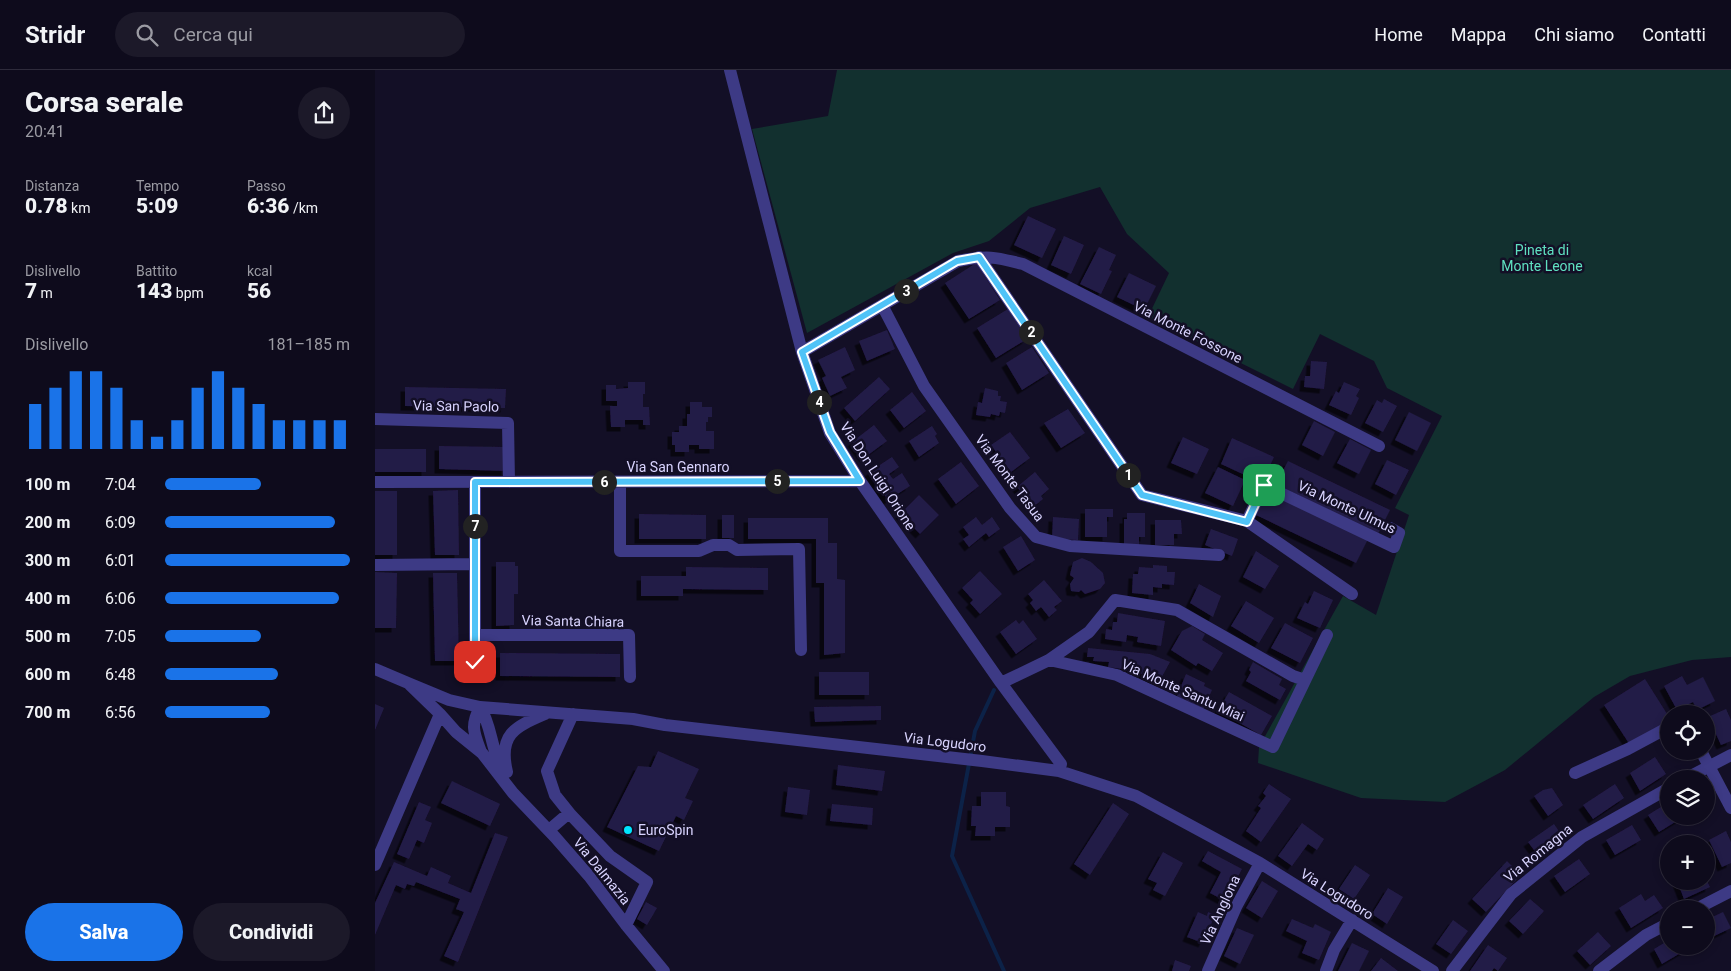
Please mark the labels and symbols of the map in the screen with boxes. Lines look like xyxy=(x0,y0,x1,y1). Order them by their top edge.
park label: Pineta di Monte Leone xyxy=(1501,242,1583,274)
pin: 3 xyxy=(893,278,919,304)
street label: Via Monte Fossone xyxy=(1131,298,1245,366)
pin: 2 xyxy=(1019,320,1043,344)
pin: 4 xyxy=(807,390,831,414)
street label: Via San Paolo xyxy=(413,397,499,415)
street label: Via Don Luigi Orione xyxy=(837,419,919,533)
street label: Via Monte Tasua xyxy=(972,432,1048,524)
street label: Via San Gennaro xyxy=(626,459,730,475)
pin: 1 xyxy=(1115,462,1141,488)
pin xyxy=(1243,464,1285,506)
pin: 5 xyxy=(765,468,789,494)
pin: 6 xyxy=(591,470,617,494)
street label: Via Monte Ulmus xyxy=(1295,477,1399,537)
pin: 7 xyxy=(463,514,487,538)
street label: Via Santa Chiara xyxy=(522,612,624,630)
pin xyxy=(454,641,496,683)
street label: Via Monte Santu Miai xyxy=(1119,656,1247,724)
street label: Via Logudoro xyxy=(903,729,987,755)
street label: Via Romagna xyxy=(1501,821,1575,885)
place label: EuroSpin xyxy=(638,822,693,838)
marker: EuroSpin xyxy=(622,824,634,836)
street label: Via Dalmazia xyxy=(570,834,634,908)
street label: Via Logudoro xyxy=(1298,865,1376,923)
street label: Via Anglona xyxy=(1197,873,1243,947)

